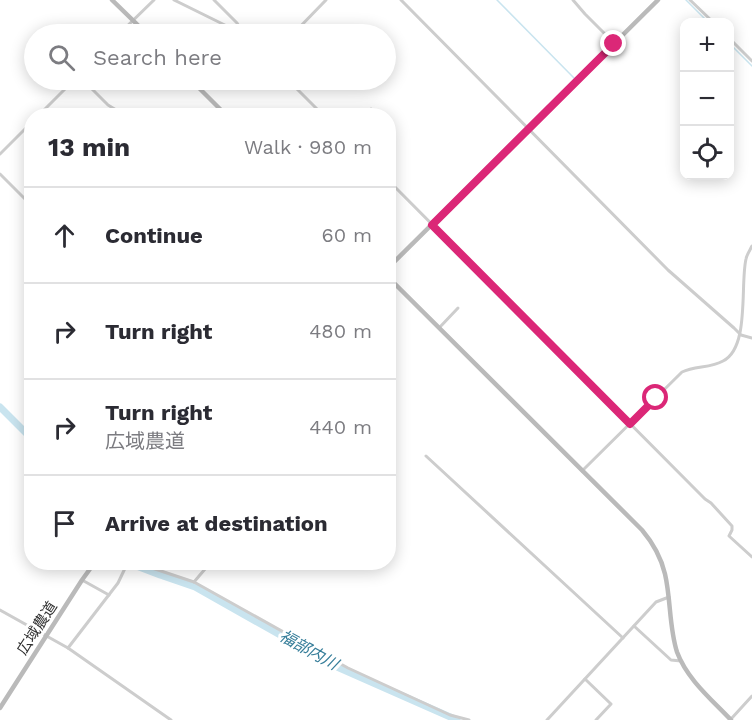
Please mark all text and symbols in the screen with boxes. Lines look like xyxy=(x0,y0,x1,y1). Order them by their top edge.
map controls xyxy=(680,18,734,180)
button: + xyxy=(680,18,734,72)
search box xyxy=(24,24,396,90)
route end xyxy=(600,30,626,56)
icon: search xyxy=(45,41,78,74)
text: Search here xyxy=(93,45,222,70)
button: − xyxy=(680,72,734,126)
button: locate xyxy=(680,126,734,180)
text: 13 min xyxy=(48,132,130,162)
text: Walk · 980 m xyxy=(244,135,372,159)
icon: ahead xyxy=(48,219,81,252)
text: Continue xyxy=(105,223,203,248)
text: 60 m xyxy=(322,223,372,247)
icon: right xyxy=(48,315,81,348)
text: Turn right xyxy=(105,319,212,344)
text: 480 m xyxy=(309,319,372,343)
route start xyxy=(642,384,668,410)
text: Turn right xyxy=(105,400,212,425)
icon: right xyxy=(48,411,81,444)
text: 440 m xyxy=(309,415,372,439)
text: 広域農道 xyxy=(105,429,185,453)
icon: arrive xyxy=(48,507,81,540)
text: Arrive at destination xyxy=(105,511,328,536)
street label: 広域農道 xyxy=(13,598,61,658)
water label: 福部内川 xyxy=(276,626,343,675)

